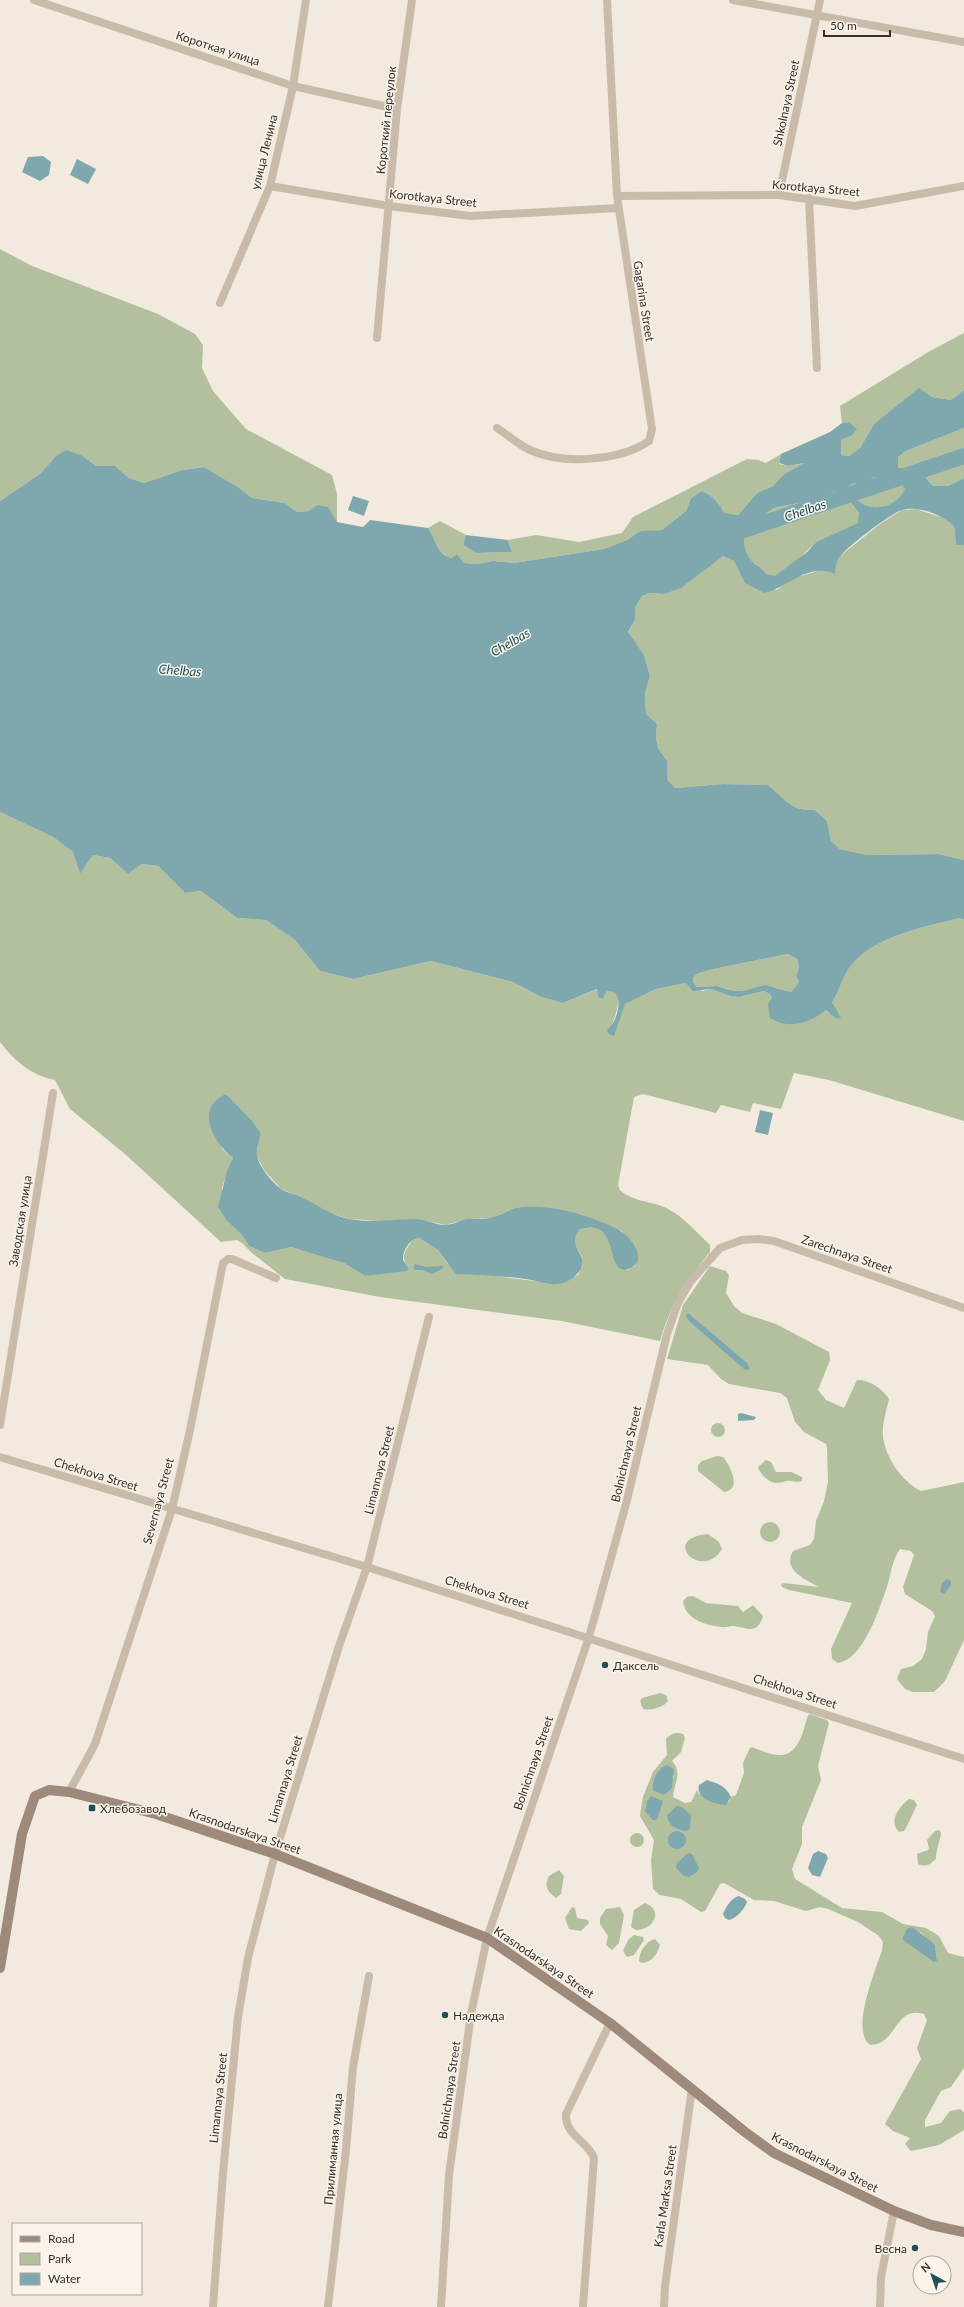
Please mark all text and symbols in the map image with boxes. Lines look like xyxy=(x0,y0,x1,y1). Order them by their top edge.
scale bar xyxy=(824,12,890,38)
text: 50 m xyxy=(830,18,857,33)
street label: Короткая улица xyxy=(174,27,262,69)
street label: Shkolnaya Street xyxy=(770,58,803,147)
street label: Короткий переулок xyxy=(373,64,399,175)
street label: улица Ленина xyxy=(247,113,281,191)
street label: Korotkaya Street xyxy=(771,177,861,199)
street label: Korotkaya Street xyxy=(388,186,478,210)
street label: Gagarina Street xyxy=(630,260,658,343)
water label: Chelbas xyxy=(782,495,828,525)
water label: Chelbas xyxy=(487,624,533,660)
water label: Chelbas xyxy=(158,661,202,679)
street label: Заводская улица xyxy=(5,1174,35,1268)
street label: Zarechnaya Street xyxy=(800,1231,895,1277)
street label: Bolnichnaya Street xyxy=(608,1404,645,1504)
street label: Limannaya Street xyxy=(361,1423,397,1516)
street label: Chekhova Street xyxy=(52,1454,141,1494)
street label: Severnaya Street xyxy=(139,1456,177,1546)
street label: Chekhova Street xyxy=(443,1572,532,1612)
place label: Даксель xyxy=(613,1658,659,1673)
marker: Даксель xyxy=(600,1660,610,1670)
street label: Chekhova Street xyxy=(751,1670,839,1712)
street label: Bolnichnaya Street xyxy=(510,1713,556,1812)
street label: Limannaya Street xyxy=(265,1733,306,1825)
place label: Хлебозавод xyxy=(100,1801,167,1816)
marker: Хлебозавод xyxy=(87,1803,97,1813)
street label: Krasnodarskaya Street xyxy=(187,1805,304,1857)
street label: Krasnodarskaya Street xyxy=(491,1923,598,2002)
place label: Надежда xyxy=(453,2008,504,2023)
marker: Надежда xyxy=(440,2010,450,2020)
street label: Bolnichnaya Street xyxy=(435,2039,463,2140)
street label: Limannaya Street xyxy=(206,2051,230,2144)
street label: Прилиманная улица xyxy=(321,2093,345,2205)
street label: Krasnodarskaya Street xyxy=(769,2129,881,2196)
street label: Karla Marksa Street xyxy=(650,2143,680,2248)
legend xyxy=(12,2223,142,2295)
text: Road xyxy=(48,2231,75,2246)
place label: Весна xyxy=(875,2241,907,2256)
marker: Весна xyxy=(910,2243,920,2253)
text: Park xyxy=(48,2251,72,2266)
north arrow xyxy=(912,2255,952,2295)
text: N xyxy=(918,2259,933,2275)
text: Water xyxy=(48,2271,81,2286)

